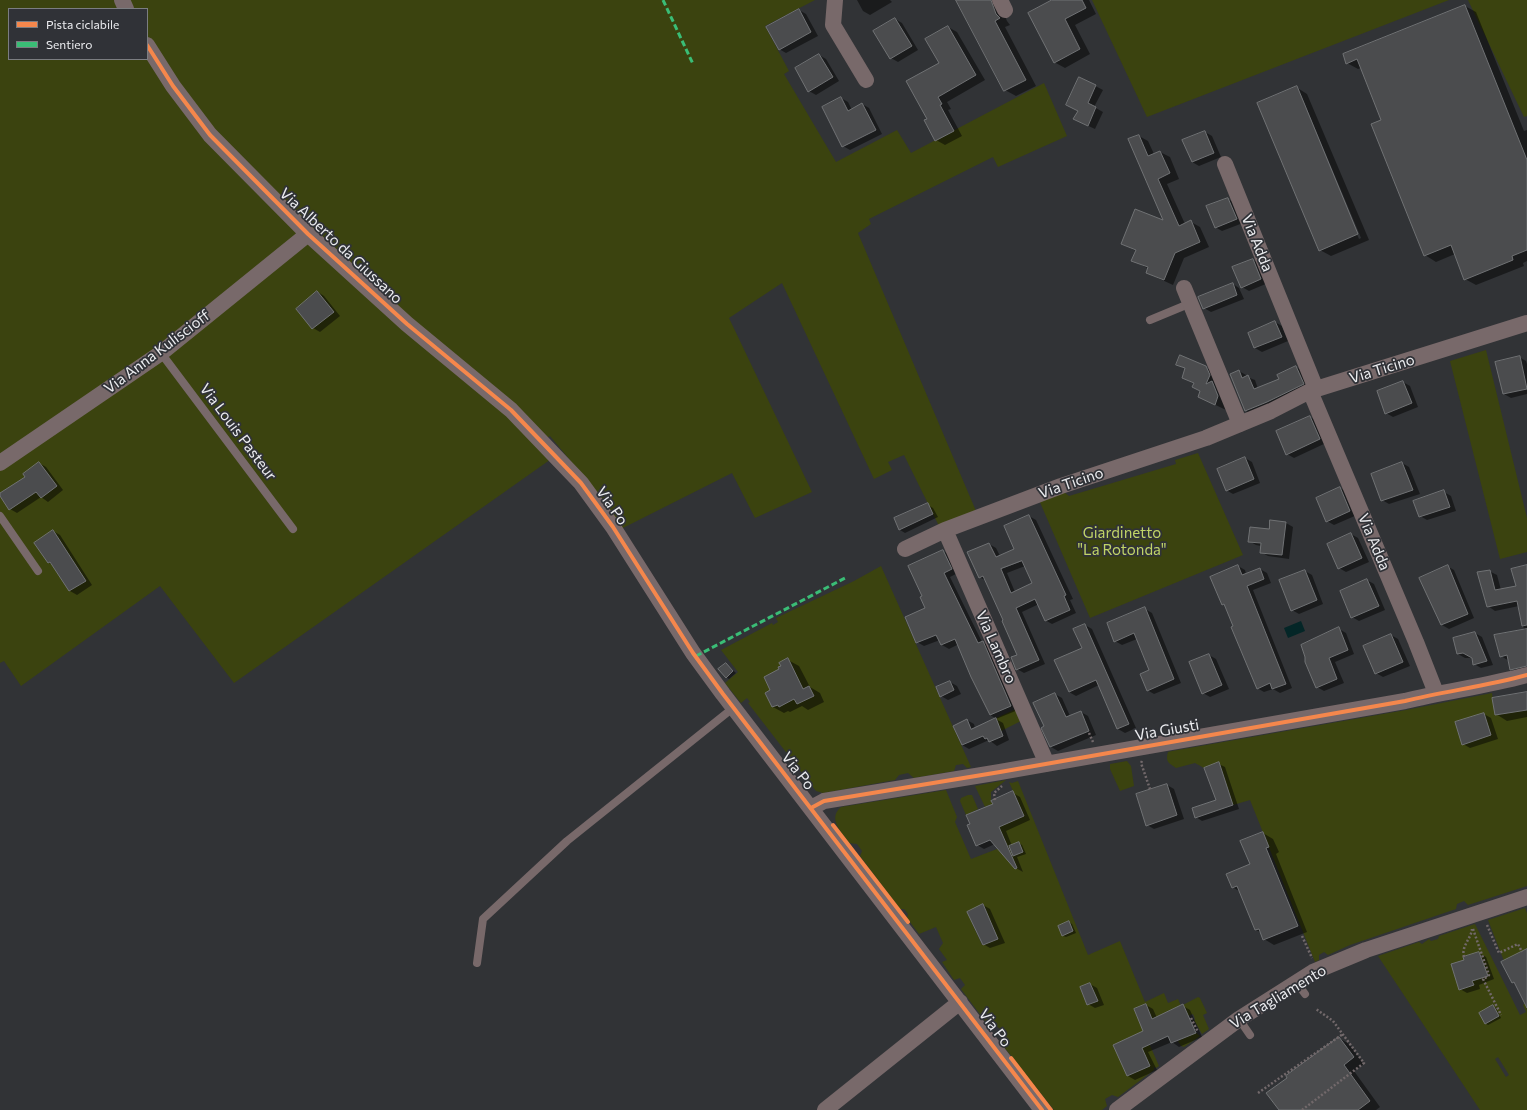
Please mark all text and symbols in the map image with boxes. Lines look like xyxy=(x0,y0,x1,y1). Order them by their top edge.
legend xyxy=(8,8,148,60)
text: Pista ciclabile xyxy=(46,17,119,31)
text: Sentiero xyxy=(46,37,92,51)
street label: Via Alberto da Giussano xyxy=(276,184,406,308)
street label: Via Adda xyxy=(1237,212,1277,274)
street label: Via Anna Kuliscioff xyxy=(101,306,213,398)
street label: Via Ticino xyxy=(1347,351,1417,387)
street label: Via Louis Pasteur xyxy=(196,380,280,484)
street label: Via Ticino xyxy=(1036,464,1106,502)
street label: Via Po xyxy=(592,483,632,529)
street label: Via Adda xyxy=(1354,511,1394,573)
park label: Giardinetto "La Rotonda" xyxy=(1078,524,1166,559)
street label: Via Lambro xyxy=(972,608,1020,686)
street label: Via Giusti xyxy=(1133,716,1201,744)
street label: Via Po xyxy=(778,749,818,793)
street label: Via Tagliamento xyxy=(1227,961,1329,1033)
street label: Via Po xyxy=(975,1005,1015,1051)

